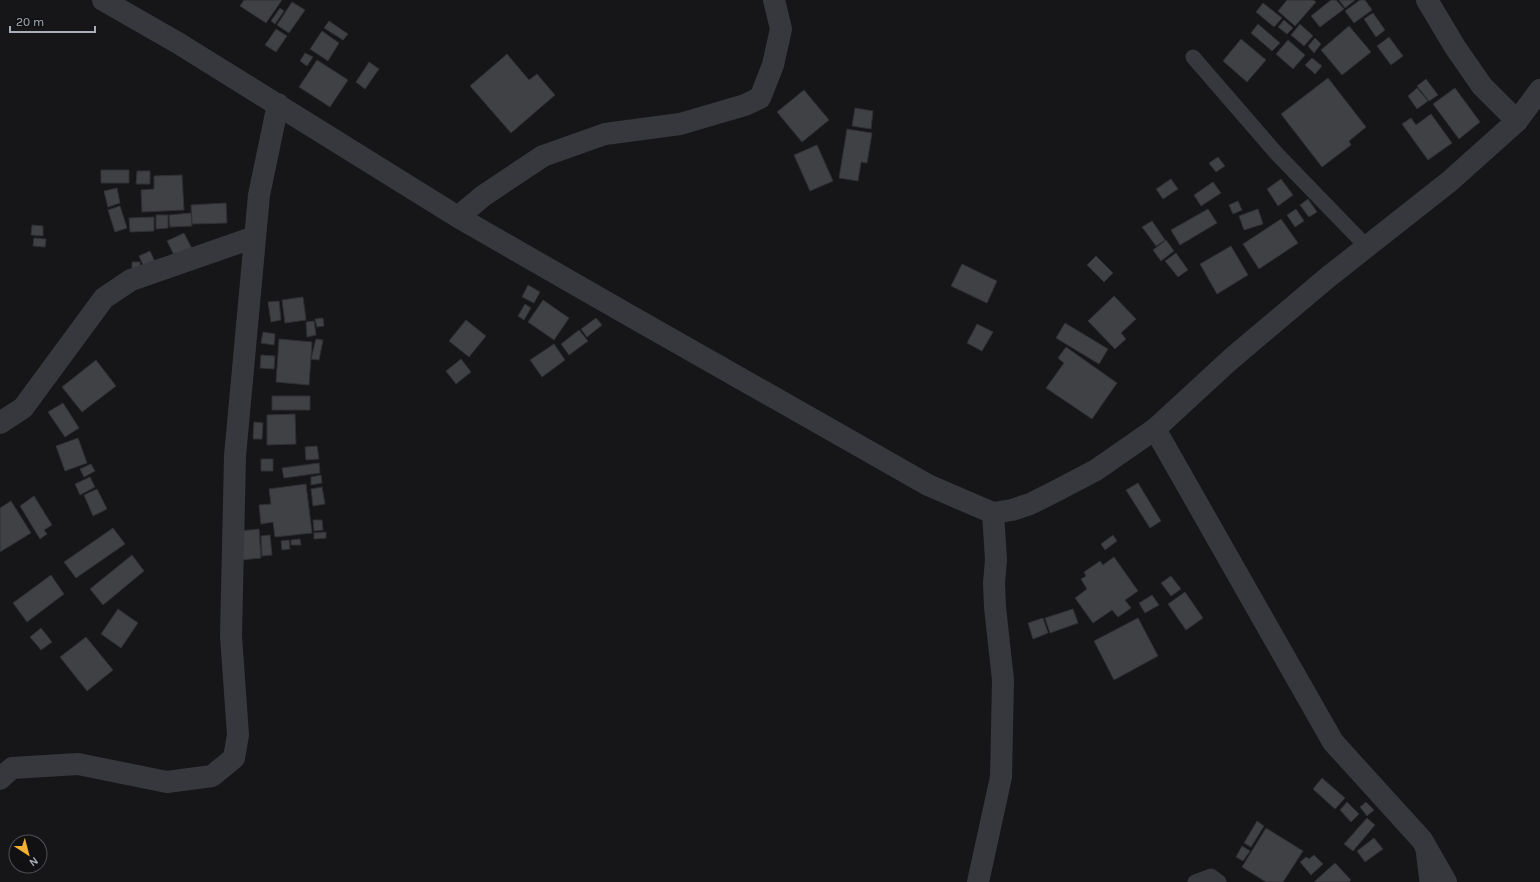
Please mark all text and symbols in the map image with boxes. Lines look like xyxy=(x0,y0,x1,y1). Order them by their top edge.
scale bar xyxy=(10,8,95,34)
text: 20 m xyxy=(16,15,44,29)
north arrow xyxy=(8,834,48,874)
text: N xyxy=(27,854,41,869)

